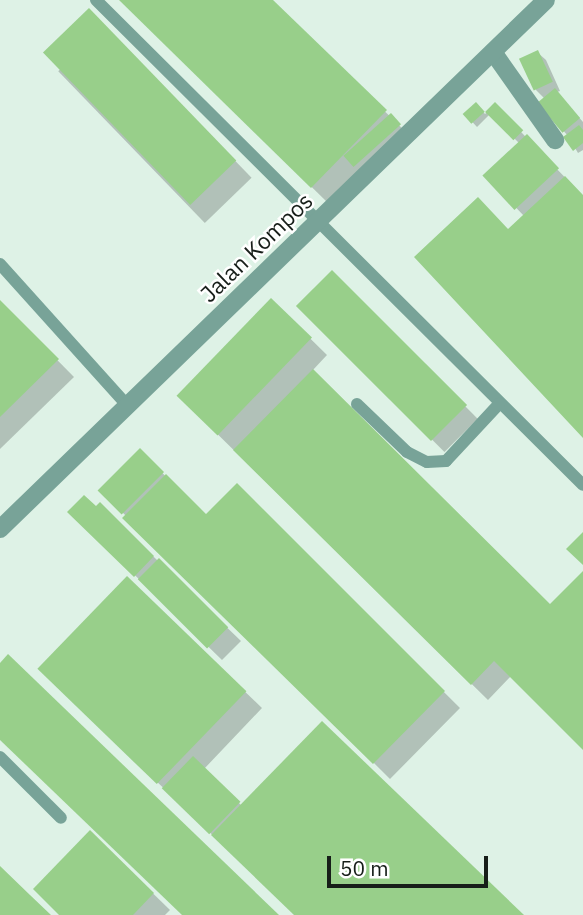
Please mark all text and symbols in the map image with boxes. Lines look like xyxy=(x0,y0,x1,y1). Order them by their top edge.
street label: Jalan Kompos xyxy=(194,187,318,307)
scale bar xyxy=(331,842,492,886)
text: 50 m xyxy=(340,854,389,882)

